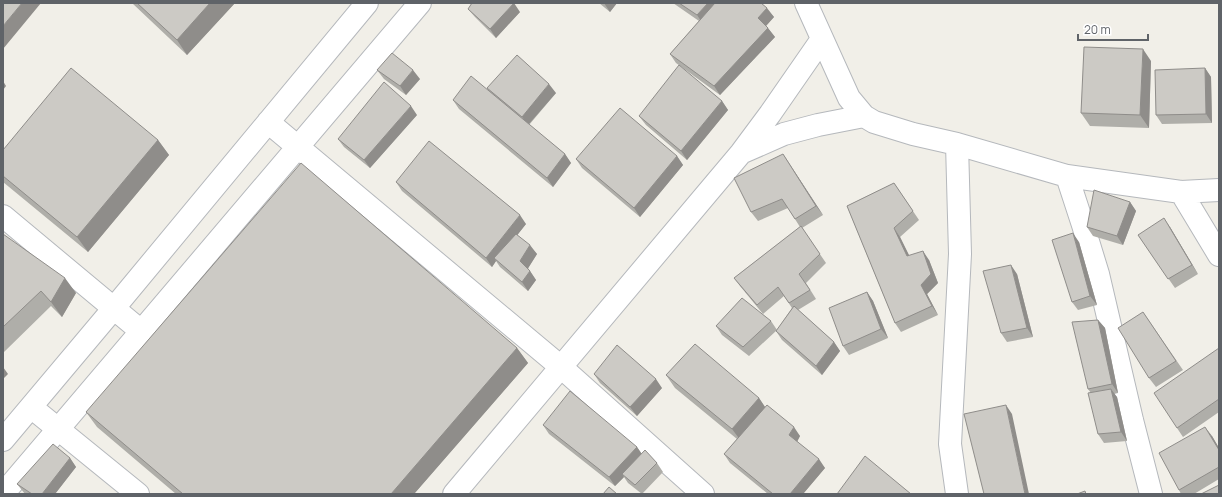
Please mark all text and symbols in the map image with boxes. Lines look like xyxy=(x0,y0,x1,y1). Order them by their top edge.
scale bar xyxy=(1078,16,1148,42)
text: 20 m xyxy=(1084,21,1111,38)

